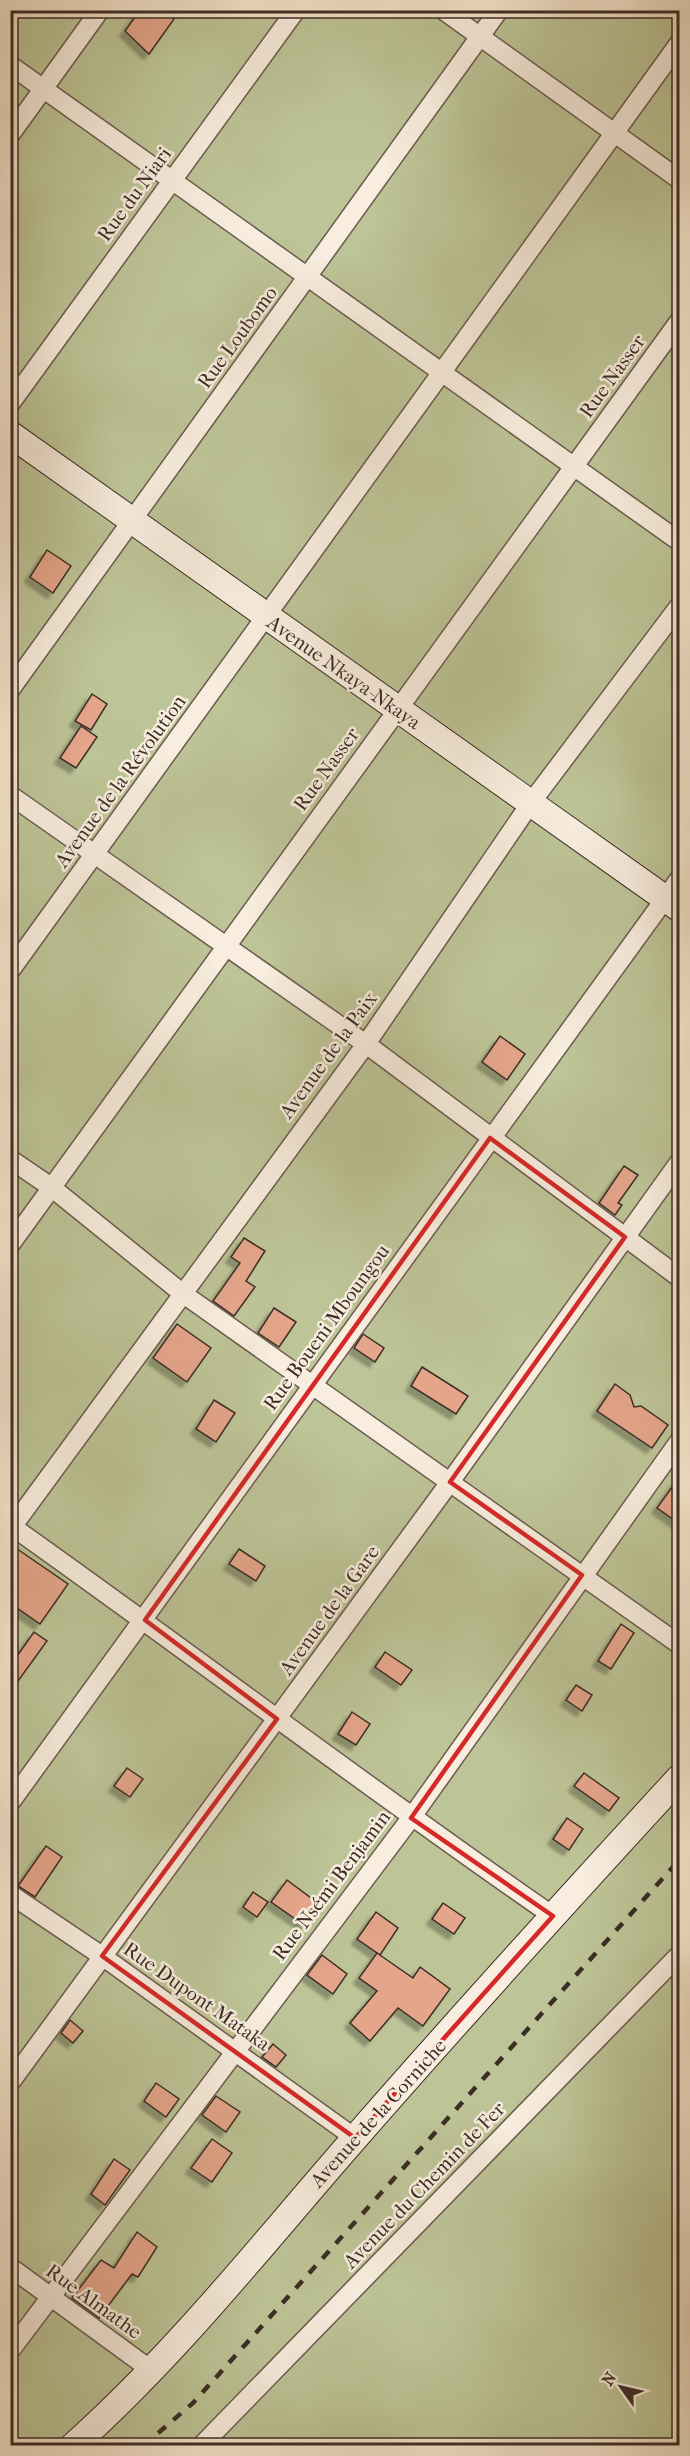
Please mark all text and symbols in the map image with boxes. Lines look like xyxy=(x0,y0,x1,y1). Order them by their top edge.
street label: Rue du Niari xyxy=(93,143,176,246)
street label: Rue Loubomo xyxy=(193,282,282,393)
street label: Rue Nasser xyxy=(575,330,650,422)
street label: Avenue Nkaya-Nkaya xyxy=(262,610,425,734)
street label: Avenue de la Révolution xyxy=(49,690,191,873)
street label: Rue Nasser xyxy=(289,723,364,815)
street label: Avenue de la Paix xyxy=(274,987,382,1124)
street label: Rue Boueni Mboungou xyxy=(259,1239,395,1415)
street label: Avenue de la Gare xyxy=(274,1541,384,1680)
street label: Rue Nsémi Benjamin xyxy=(268,1806,395,1965)
street label: Rue Dupont Mataka xyxy=(119,1937,275,2056)
street label: Avenue de la Corniche xyxy=(305,2034,451,2193)
street label: Avenue du Chemin de Fer xyxy=(338,2097,510,2274)
street label: Rue Almathe xyxy=(42,2259,146,2344)
north arrow xyxy=(591,2357,651,2417)
text: N xyxy=(598,2368,621,2389)

